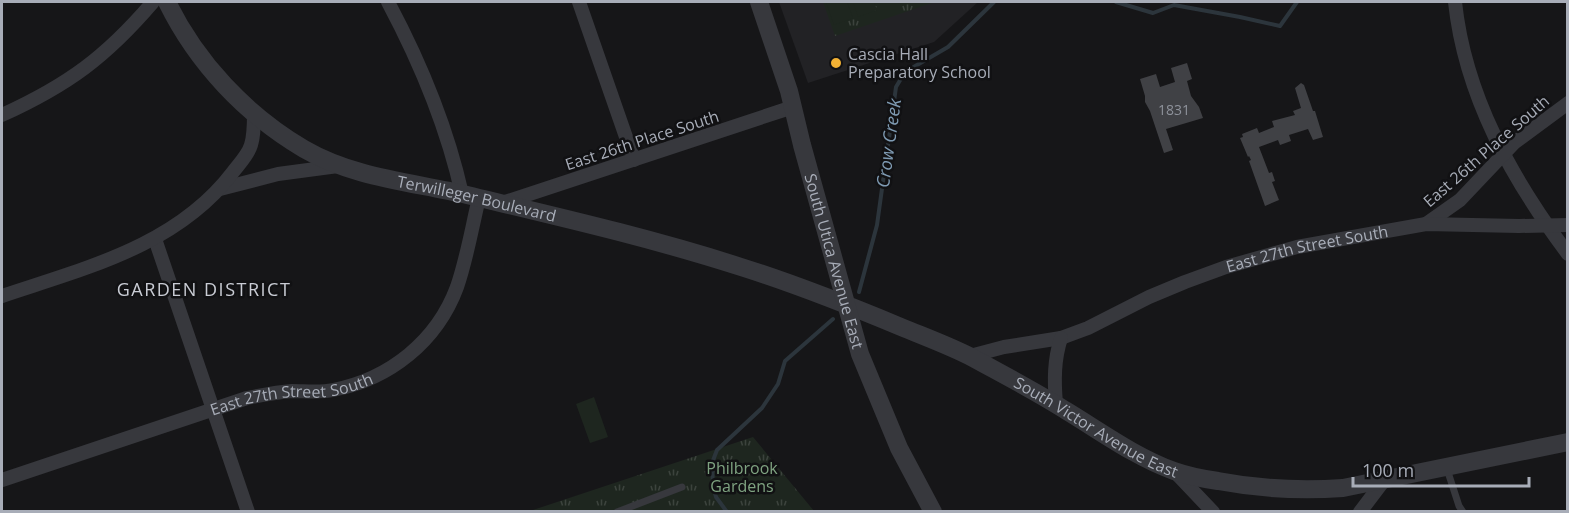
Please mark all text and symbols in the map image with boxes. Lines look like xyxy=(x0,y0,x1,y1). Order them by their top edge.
place label: Cascia Hall Preparatory School xyxy=(848,43,991,83)
marker: Cascia Hall Preparatory School xyxy=(829,56,843,70)
street label: East 26th Place South xyxy=(1418,90,1554,212)
water label: Crow Creek xyxy=(870,96,906,189)
house number: 1831 xyxy=(1158,100,1190,119)
street label: East 26th Place South xyxy=(562,105,722,175)
street label: Terwilleger Boulevard xyxy=(395,170,558,227)
street label: South Utica Avenue East xyxy=(799,171,869,352)
street label: East 27th Street South xyxy=(1223,220,1390,277)
district label: GARDEN DISTRICT xyxy=(117,277,291,301)
street label: East 27th Street South xyxy=(207,368,376,421)
street label: South Victor Avenue East xyxy=(1010,371,1181,483)
scale bar xyxy=(1353,450,1528,488)
park label: Philbrook Gardens xyxy=(706,457,778,497)
text: 100 m xyxy=(1362,458,1414,482)

